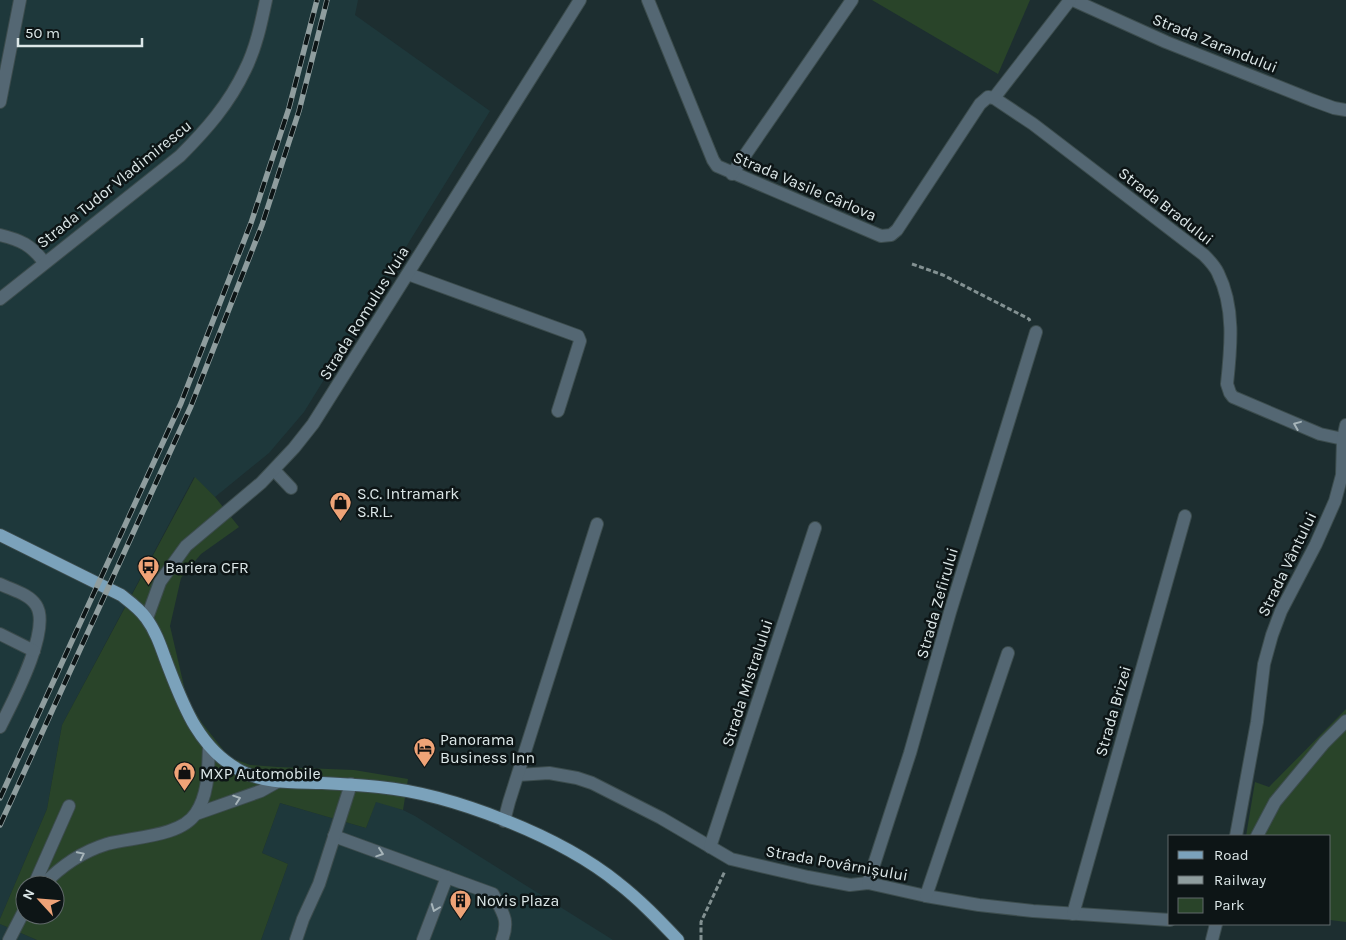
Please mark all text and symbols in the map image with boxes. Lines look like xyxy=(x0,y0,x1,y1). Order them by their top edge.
street label: Strada Zarandului xyxy=(1150,9,1280,77)
scale bar xyxy=(18,15,141,47)
text: 50 m xyxy=(25,24,60,42)
street label: Strada Tudor Vladimirescu xyxy=(33,116,195,252)
street label: Strada Vasile Cârlova xyxy=(730,147,880,225)
street label: Strada Bradului xyxy=(1115,163,1217,249)
street label: Strada Romulus Vuia xyxy=(315,243,413,383)
one-way arrow xyxy=(1293,420,1302,431)
place label: S.C. Intramark S.R.L. xyxy=(357,484,459,521)
shop icon: S.C. Intramark S.R.L. xyxy=(329,490,353,521)
street label: Strada Vântului xyxy=(1253,509,1321,619)
street label: Strada Zefirului xyxy=(912,545,962,661)
bus stop icon: Bariera CFR xyxy=(137,555,161,586)
place label: Bariera CFR xyxy=(165,558,249,577)
street label: Strada Mistralului xyxy=(717,617,777,749)
street label: Strada Brizei xyxy=(1091,663,1135,759)
place label: Panorama Business Inn xyxy=(440,730,535,767)
hotel icon: Panorama Business Inn xyxy=(412,736,436,767)
shop icon: MXP Automobile xyxy=(172,761,196,792)
place label: MXP Automobile xyxy=(200,764,321,783)
one-way arrow xyxy=(232,795,241,805)
legend xyxy=(1168,835,1331,925)
street label: Strada Povârnișului xyxy=(764,841,910,885)
text: Road xyxy=(1214,846,1249,864)
one-way arrow xyxy=(375,847,383,857)
one-way arrow xyxy=(76,851,85,862)
text: Railway xyxy=(1214,871,1266,889)
north arrow xyxy=(15,875,65,925)
text: N xyxy=(19,886,39,903)
building icon: Novis Plaza xyxy=(448,888,472,919)
place label: Novis Plaza xyxy=(476,891,559,910)
text: Park xyxy=(1214,896,1244,914)
one-way arrow xyxy=(431,904,441,912)

